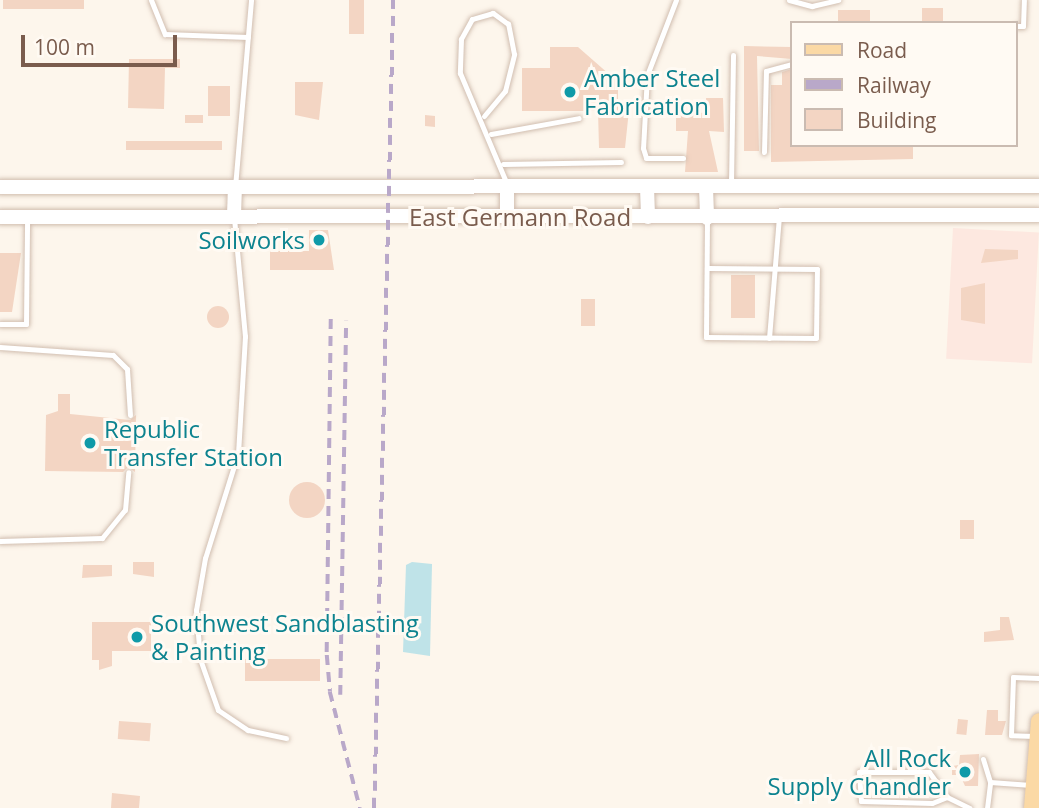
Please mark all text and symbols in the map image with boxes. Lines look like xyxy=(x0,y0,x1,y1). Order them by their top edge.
scale bar xyxy=(24,21,180,65)
legend xyxy=(790,21,1018,147)
text: 100 m xyxy=(34,33,95,61)
text: Road xyxy=(857,36,907,64)
place label: Amber Steel Fabrication xyxy=(584,64,720,120)
text: Railway xyxy=(857,71,931,99)
marker: Amber Steel Fabrication xyxy=(562,84,578,100)
text: Building xyxy=(857,106,936,134)
street label: East Germann Road xyxy=(409,203,631,231)
place label: Soilworks xyxy=(198,226,305,254)
marker: Soilworks xyxy=(311,232,327,248)
place label: Republic Transfer Station xyxy=(104,415,283,471)
marker: Republic Transfer Station xyxy=(82,435,98,451)
place label: Southwest Sandblasting & Painting xyxy=(151,609,419,665)
marker: Southwest Sandblasting & Painting xyxy=(129,629,145,645)
place label: All Rock Supply Chandler xyxy=(768,744,951,800)
marker: All Rock Supply Chandler xyxy=(957,764,973,780)

